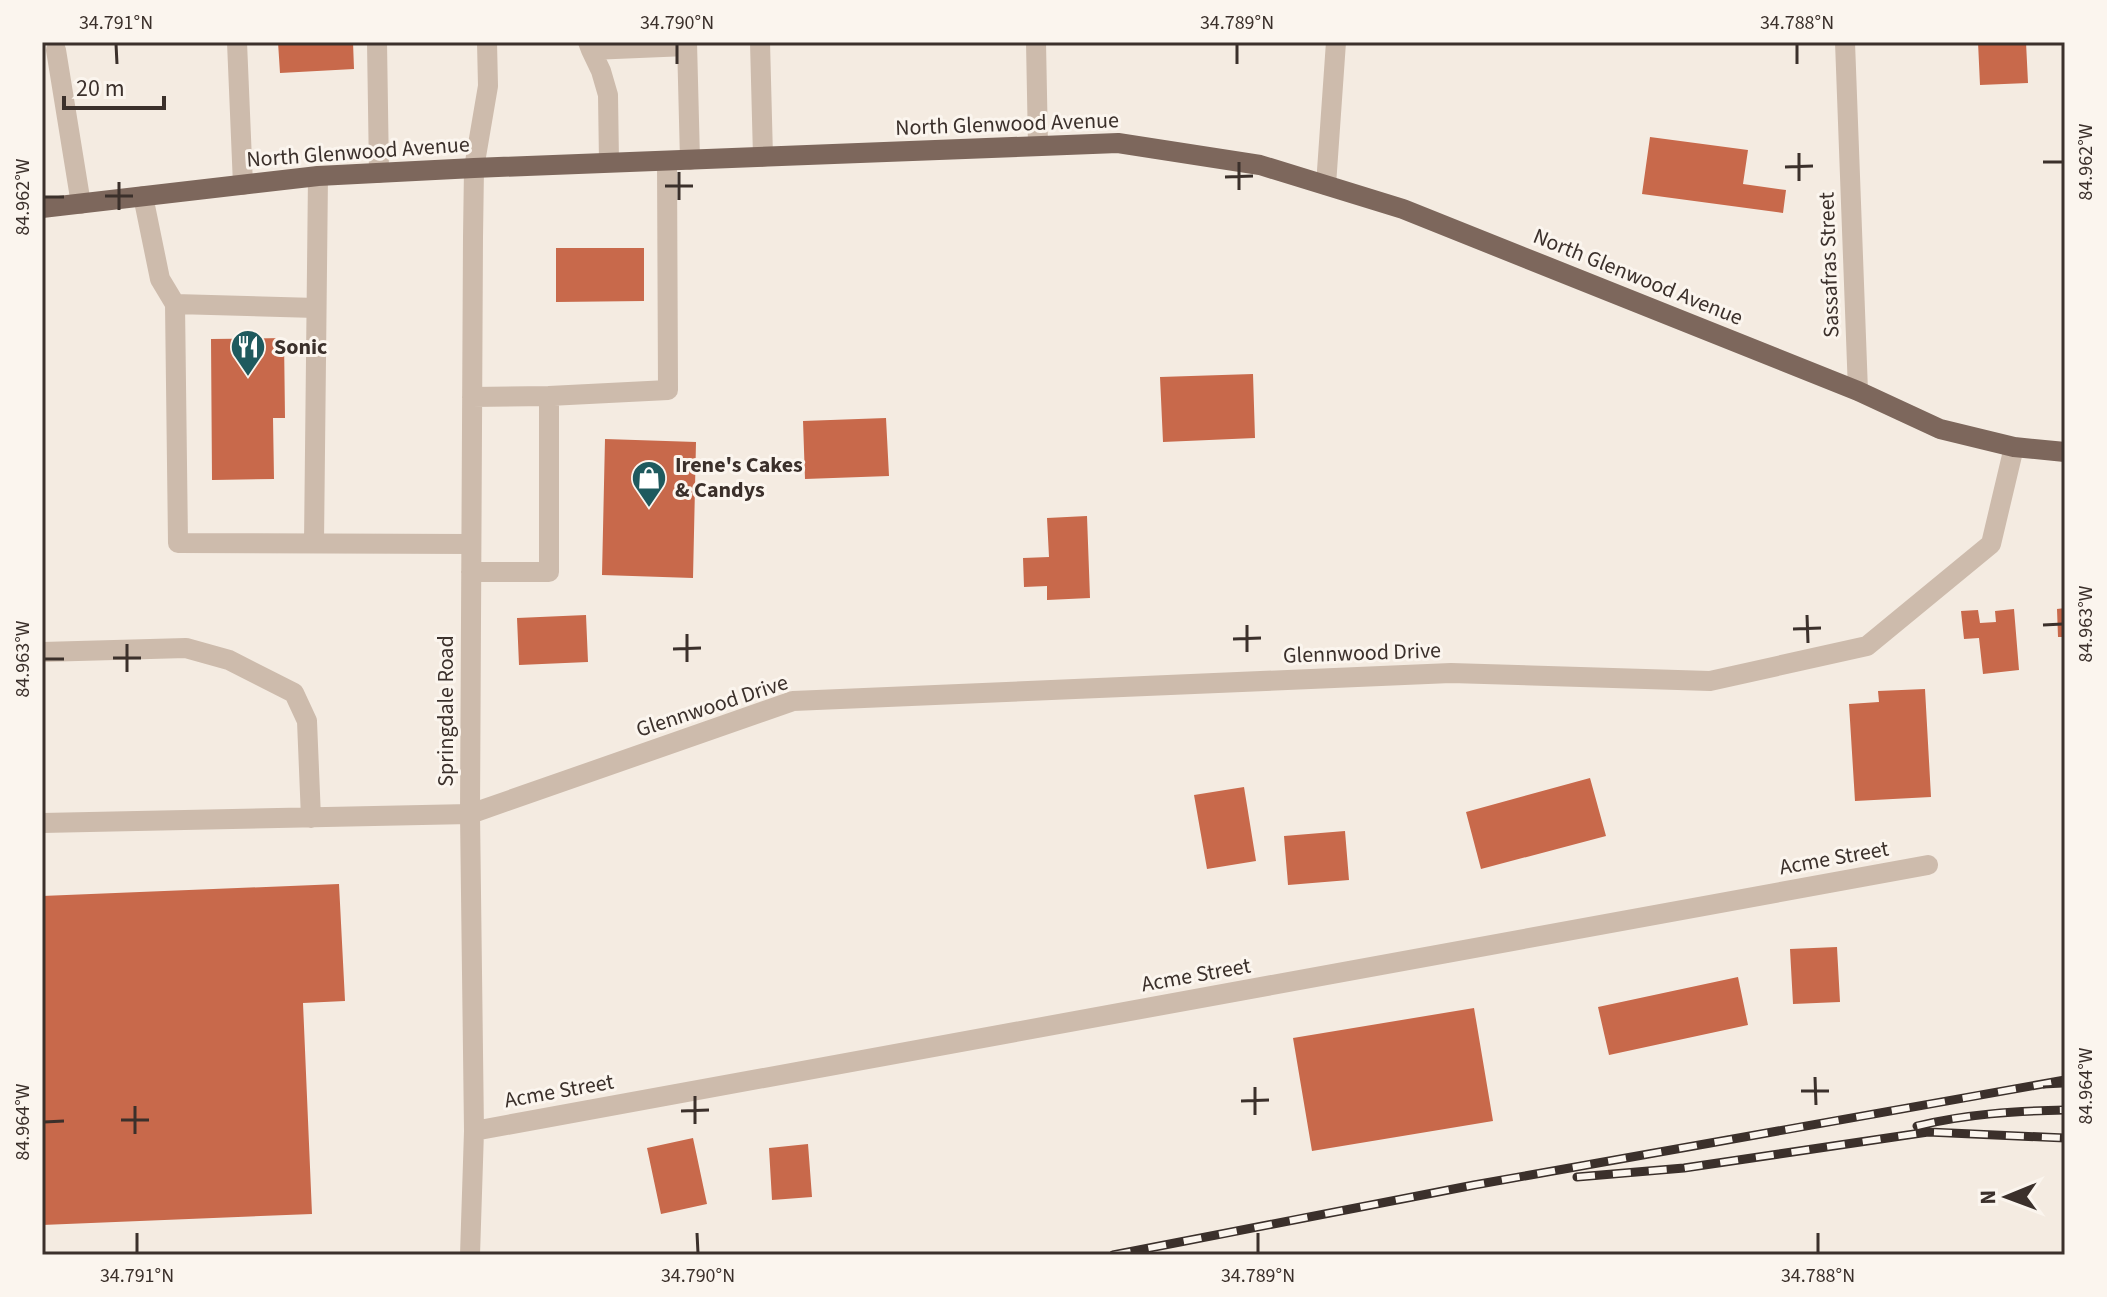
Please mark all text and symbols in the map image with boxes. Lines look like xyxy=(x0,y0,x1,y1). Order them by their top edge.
text: 34.791°N xyxy=(79,9,153,37)
text: 34.790°N xyxy=(640,9,714,37)
text: 34.789°N xyxy=(1200,9,1274,37)
text: 34.788°N xyxy=(1760,9,1834,37)
scale bar xyxy=(64,60,164,110)
text: 20 m xyxy=(76,71,125,106)
street label: North Glenwood Avenue xyxy=(895,104,1119,144)
text: 84.962°W xyxy=(2072,123,2100,201)
street label: North Glenwood Avenue xyxy=(245,128,471,176)
text: 84.962°W xyxy=(9,158,37,236)
street label: Sassafras Street xyxy=(1810,191,1848,338)
street label: North Glenwood Avenue xyxy=(1528,220,1748,334)
restaurant icon: Sonic xyxy=(229,328,267,378)
place label: Sonic xyxy=(274,331,327,363)
place label: Irene's Cakes & Candys xyxy=(675,449,803,506)
shop icon: Irene's Cakes & Candys xyxy=(630,459,668,509)
text: 84.963°W xyxy=(2072,585,2100,663)
text: 84.963°W xyxy=(9,620,37,698)
street label: Glennwood Drive xyxy=(1282,634,1442,672)
street label: Springdale Road xyxy=(430,635,462,787)
street label: Glennwood Drive xyxy=(632,666,792,746)
street label: Acme Street xyxy=(1777,833,1892,883)
street label: Acme Street xyxy=(1139,950,1254,1000)
text: 84.964°W xyxy=(2072,1047,2100,1125)
street label: Acme Street xyxy=(502,1066,617,1116)
text: 84.964°W xyxy=(9,1083,37,1161)
north arrow xyxy=(1967,1157,2047,1237)
text: N xyxy=(1972,1190,2004,1205)
text: 34.791°N xyxy=(100,1262,174,1290)
text: 34.790°N xyxy=(661,1262,735,1290)
text: 34.789°N xyxy=(1221,1262,1295,1290)
text: 34.788°N xyxy=(1781,1262,1855,1290)

